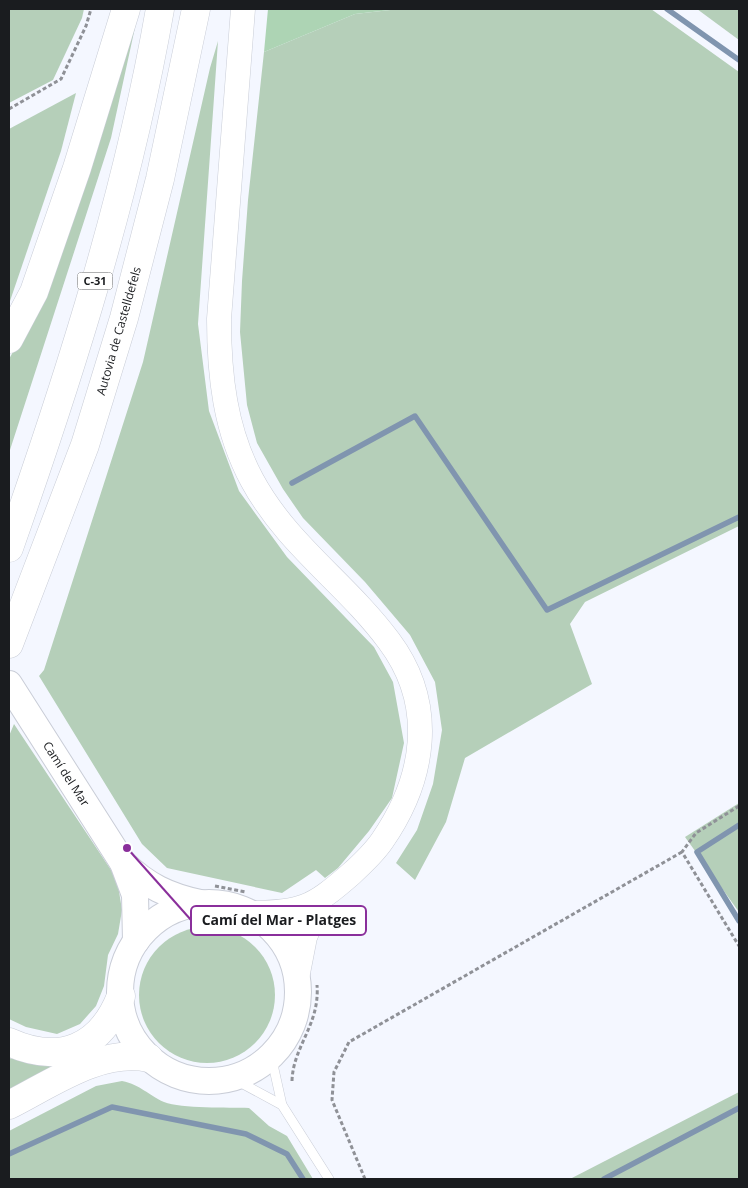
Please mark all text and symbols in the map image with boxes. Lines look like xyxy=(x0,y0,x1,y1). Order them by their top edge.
street label: Autovia de Castelldefels xyxy=(92,264,145,397)
road number: C-31 xyxy=(78,272,112,290)
street label: Camí del Mar xyxy=(39,738,94,809)
callout: Camí del Mar - Platges xyxy=(191,906,366,935)
text: Camí del Mar - Platges xyxy=(202,910,356,929)

